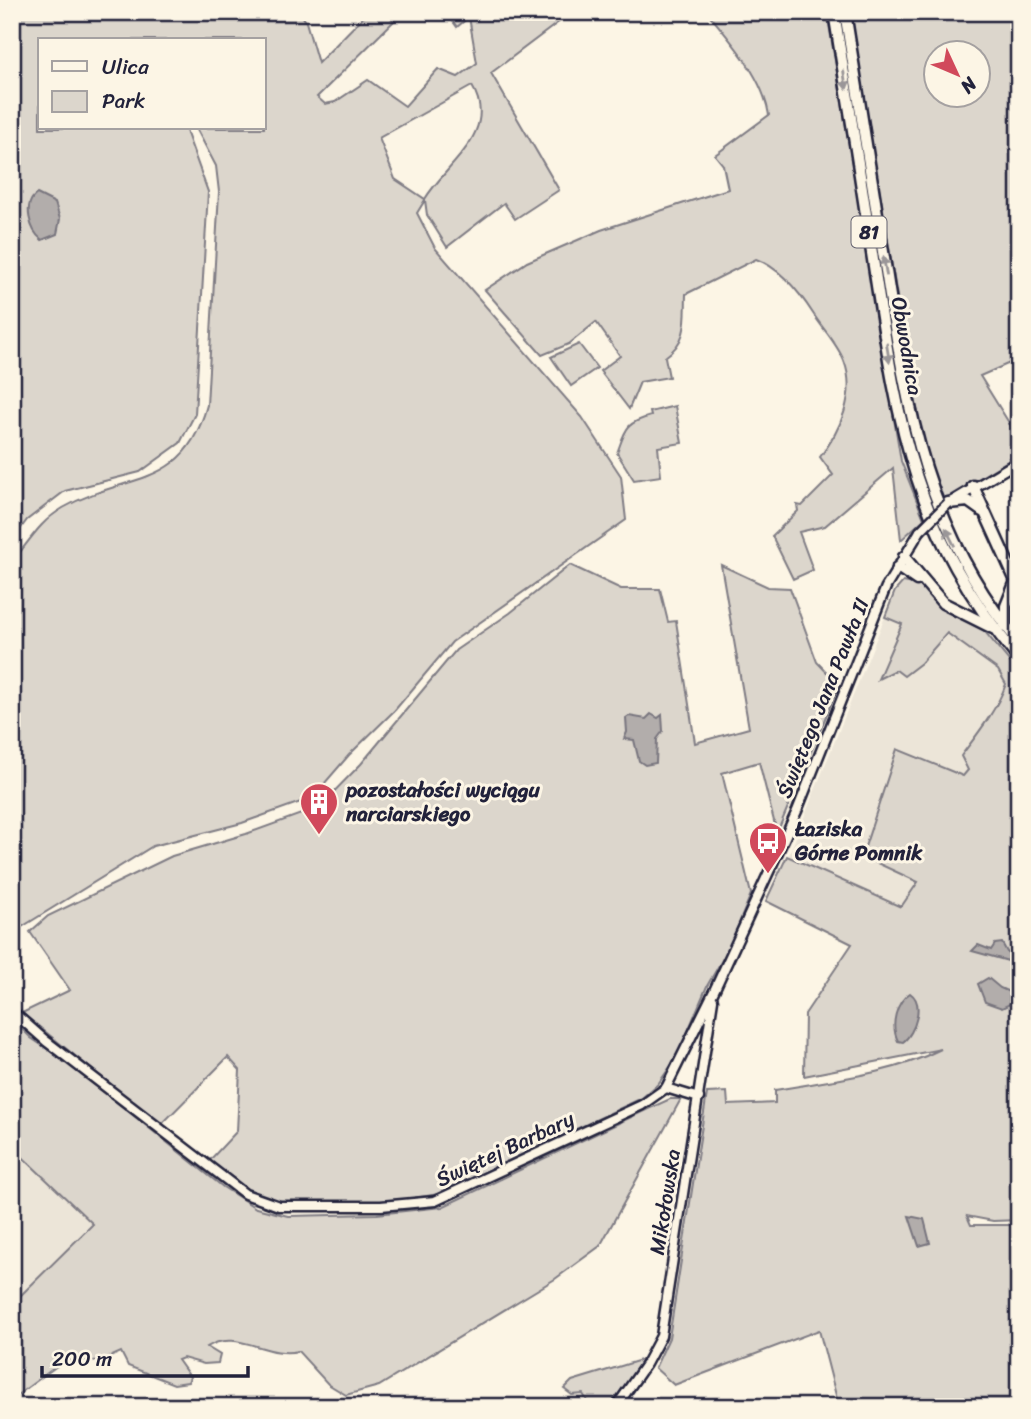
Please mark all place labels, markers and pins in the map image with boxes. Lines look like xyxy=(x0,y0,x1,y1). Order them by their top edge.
place label: pozostałości wyciągu narciarskiego xyxy=(344,771,540,833)
building icon: pozostałości wyciągu narciarskiego xyxy=(298,781,340,836)
place label: Łaziska Górne Pomnik xyxy=(794,810,923,872)
bus stop icon: Łaziska Górne Pomnik xyxy=(747,820,789,875)

